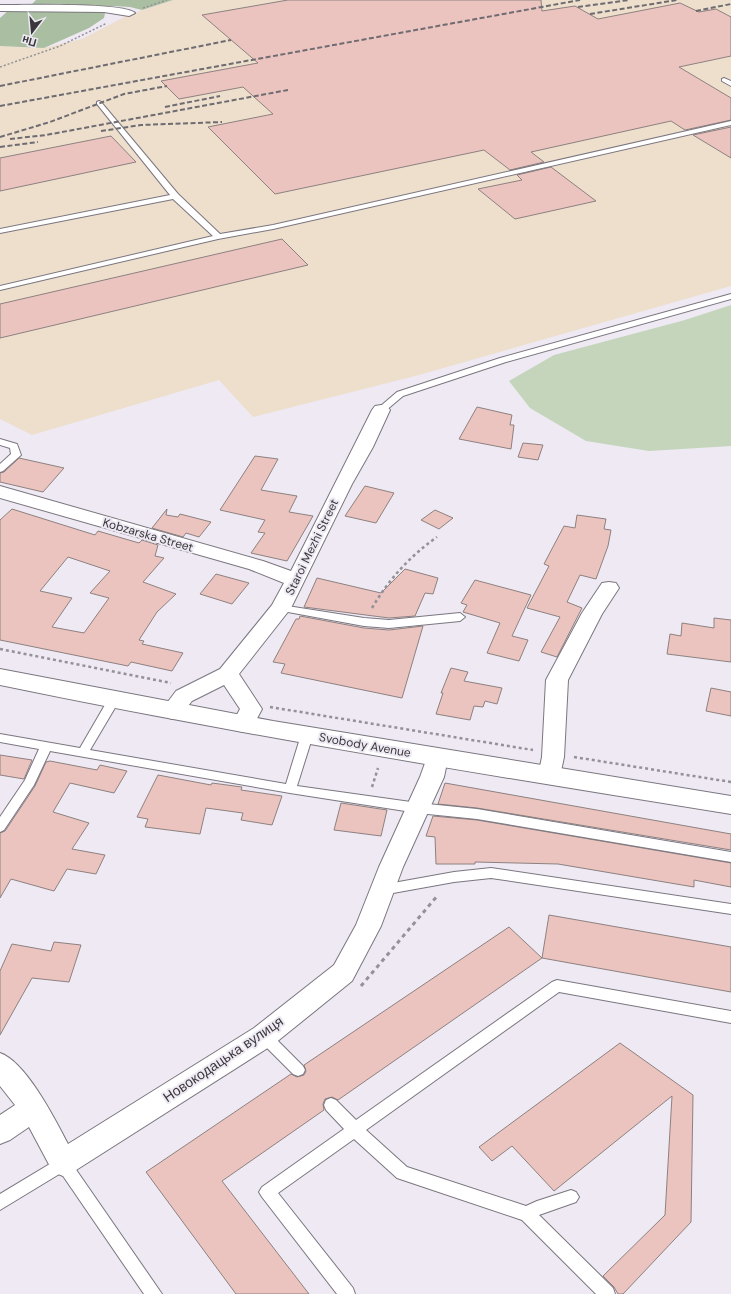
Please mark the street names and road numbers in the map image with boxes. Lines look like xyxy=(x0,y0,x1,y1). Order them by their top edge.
street label: Staroi Mezhi Street xyxy=(282,496,342,598)
street label: Kobzarska Street xyxy=(101,514,195,556)
street label: Svobody Avenue xyxy=(318,729,412,761)
street label: Новокодацька вулиця xyxy=(159,1012,287,1106)

